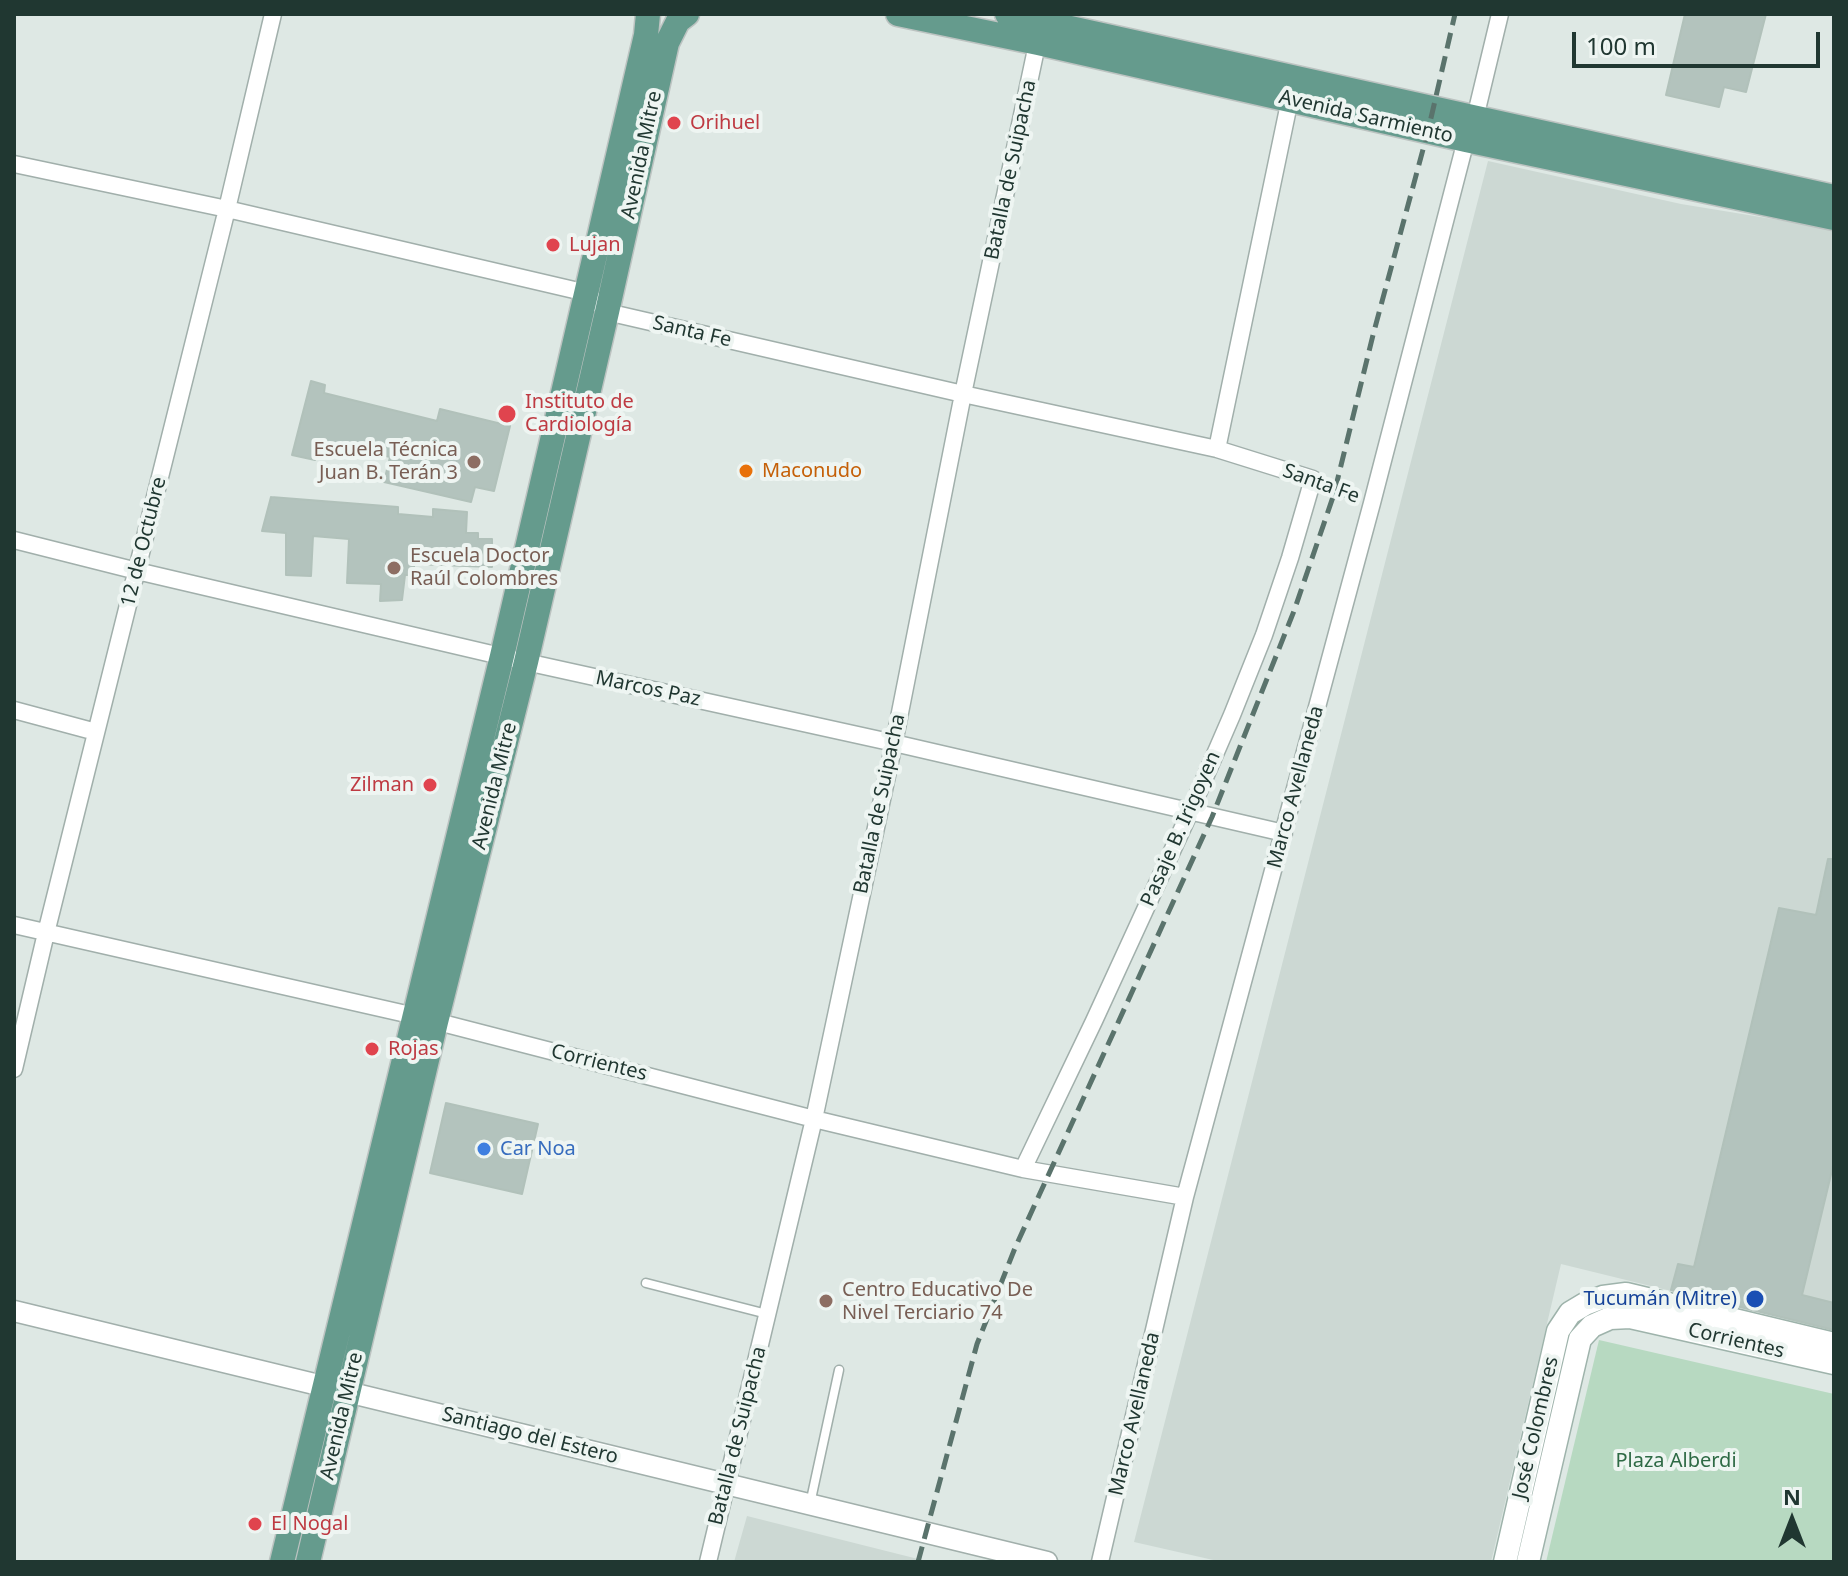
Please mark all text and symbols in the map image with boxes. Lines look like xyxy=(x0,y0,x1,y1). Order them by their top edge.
scale bar xyxy=(1576,16,1824,66)
text: 100 m xyxy=(1586,29,1656,62)
street label: Batalla de Suipacha xyxy=(980,78,1042,262)
street label: Avenida Sarmiento xyxy=(1277,85,1455,149)
street label: Avenida Mitre xyxy=(617,89,667,221)
place label: Orihuel xyxy=(690,111,760,135)
marker: Orihuel xyxy=(665,114,683,132)
place label: Lujan xyxy=(569,233,621,257)
marker: Lujan xyxy=(544,236,562,254)
street label: Santa Fe xyxy=(650,311,734,353)
place label: Instituto de Cardiología xyxy=(525,390,634,437)
marker: Instituto de Cardiología xyxy=(496,403,518,425)
place label: Escuela Técnica Juan B. Terán 3 xyxy=(314,438,458,485)
marker: Escuela Técnica Juan B. Terán 3 xyxy=(465,453,483,471)
place label: Maconudo xyxy=(762,459,862,483)
street label: Santa Fe xyxy=(1279,459,1363,509)
marker: Maconudo xyxy=(737,462,755,480)
street label: 12 de Octubre xyxy=(116,475,172,609)
place label: Escuela Doctor Raúl Colombres xyxy=(410,544,558,591)
marker: Escuela Doctor Raúl Colombres xyxy=(385,559,403,577)
street label: Marcos Paz xyxy=(593,666,703,712)
street label: Marco Avellaneda xyxy=(1263,703,1329,871)
street label: Batalla de Suipacha xyxy=(849,712,911,896)
street label: Avenida Mitre xyxy=(468,720,522,852)
street label: Pasaje B. Irigoyen xyxy=(1136,748,1226,910)
place label: Zilman xyxy=(350,773,414,797)
marker: Zilman xyxy=(421,776,439,794)
place label: Rojas xyxy=(388,1037,438,1061)
street label: Corrientes xyxy=(548,1039,650,1087)
marker: Rojas xyxy=(363,1040,381,1058)
place label: Car Noa xyxy=(500,1137,576,1161)
marker: Car Noa xyxy=(475,1140,493,1158)
place label: Centro Educativo De Nivel Terciario 74 xyxy=(842,1278,1033,1325)
place label: Tucumán (Mitre) xyxy=(1583,1287,1737,1311)
marker: Tucumán (Mitre) xyxy=(1744,1288,1766,1310)
marker: Centro Educativo De Nivel Terciario 74 xyxy=(817,1292,835,1310)
street label: Corrientes xyxy=(1685,1318,1787,1364)
street label: Marco Avellaneda xyxy=(1105,1330,1165,1498)
street label: Batalla de Suipacha xyxy=(704,1344,772,1528)
street label: Avenida Mitre xyxy=(316,1350,368,1482)
street label: José Colombres xyxy=(1508,1354,1564,1502)
street label: Santiago del Estero xyxy=(439,1402,621,1470)
park label: Plaza Alberdi xyxy=(1615,1449,1737,1473)
north arrow xyxy=(1752,1480,1832,1560)
text: N xyxy=(1783,1481,1801,1511)
place label: El Nogal xyxy=(271,1512,348,1536)
marker: El Nogal xyxy=(246,1515,264,1533)

